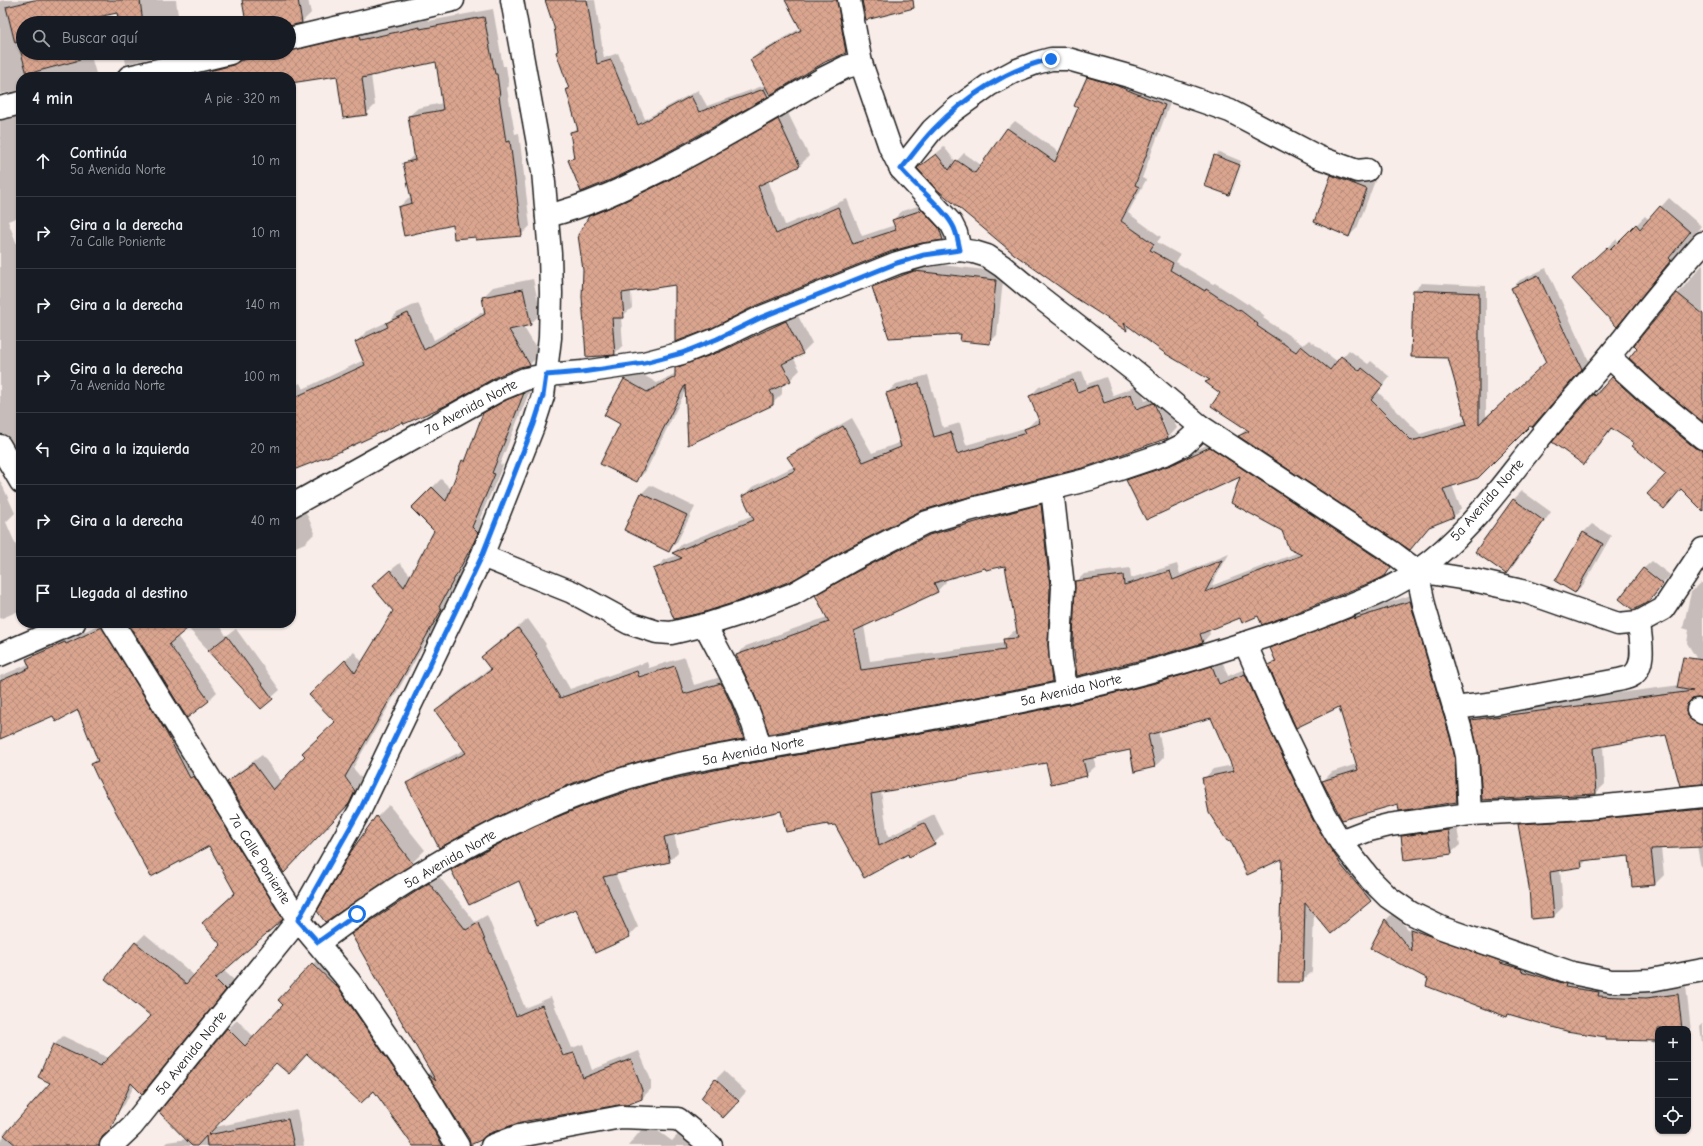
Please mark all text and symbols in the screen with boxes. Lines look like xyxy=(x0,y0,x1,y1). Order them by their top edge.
search box xyxy=(16,16,296,60)
icon: search xyxy=(30,27,52,49)
text: Buscar aquí xyxy=(62,29,138,47)
route end xyxy=(1042,50,1060,68)
text: 4 min xyxy=(32,89,73,108)
text: A pie · 320 m xyxy=(204,91,280,106)
text: Continúa xyxy=(70,144,127,162)
icon: ahead xyxy=(32,150,54,172)
text: 10 m xyxy=(252,153,280,168)
text: 5a Avenida Norte xyxy=(70,162,166,177)
text: Gira a la derecha xyxy=(70,216,183,234)
icon: right xyxy=(32,222,54,244)
text: 10 m xyxy=(252,225,280,240)
text: 7a Calle Poniente xyxy=(70,234,166,249)
icon: right xyxy=(32,294,54,316)
text: Gira a la derecha xyxy=(70,296,183,314)
text: 140 m xyxy=(246,297,280,312)
text: Gira a la derecha xyxy=(70,360,183,378)
icon: right xyxy=(32,366,54,388)
text: 100 m xyxy=(244,369,280,384)
street label: 7a Avenida Norte xyxy=(422,375,520,439)
text: 7a Avenida Norte xyxy=(70,378,165,393)
icon: left xyxy=(32,438,54,460)
text: Gira a la izquierda xyxy=(70,440,190,458)
text: 20 m xyxy=(250,441,280,456)
street label: 5a Avenida Norte xyxy=(1447,455,1527,545)
icon: right xyxy=(32,510,54,532)
text: Gira a la derecha xyxy=(70,512,183,530)
text: 40 m xyxy=(251,513,280,528)
icon: arrive xyxy=(32,582,54,604)
text: Llegada al destino xyxy=(70,584,188,602)
street label: 5a Avenida Norte xyxy=(1019,670,1123,710)
street label: 5a Avenida Norte xyxy=(701,733,805,769)
street label: 7a Calle Poniente xyxy=(225,811,295,907)
street label: 5a Avenida Norte xyxy=(401,826,499,892)
route start xyxy=(348,905,366,923)
street label: 5a Avenida Norte xyxy=(152,1008,230,1098)
map controls xyxy=(1655,1026,1691,1134)
button: + xyxy=(1655,1026,1691,1062)
button: − xyxy=(1655,1062,1691,1098)
button: locate xyxy=(1655,1098,1691,1134)

